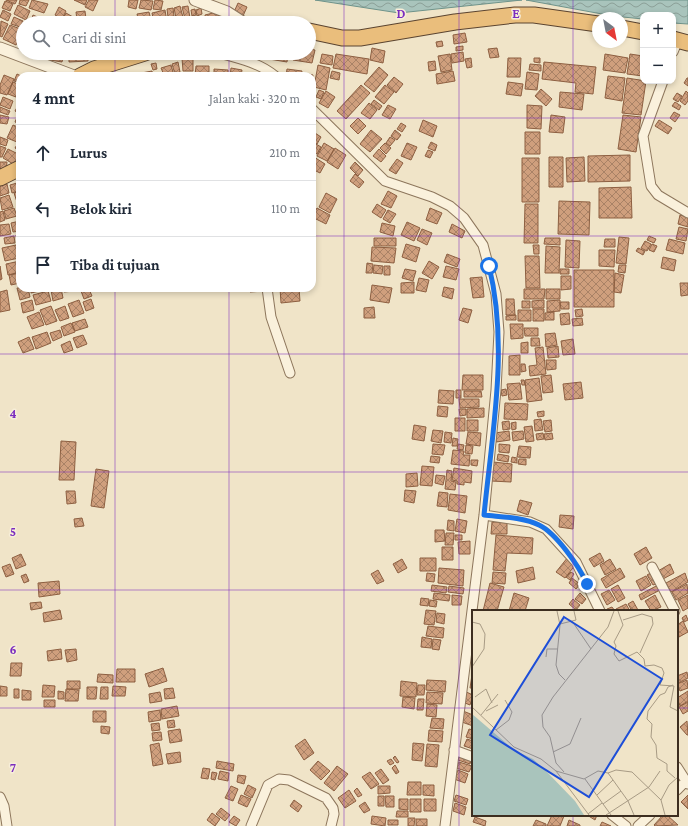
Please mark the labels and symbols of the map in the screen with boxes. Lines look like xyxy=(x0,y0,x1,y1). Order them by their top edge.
text: D xyxy=(397,6,406,21)
text: E xyxy=(512,6,520,21)
north arrow xyxy=(592,12,628,48)
route start xyxy=(480,257,498,275)
text: 4 xyxy=(9,406,17,421)
text: 5 xyxy=(10,524,16,539)
route end xyxy=(578,575,596,593)
inset map xyxy=(472,610,678,816)
text: 6 xyxy=(9,642,17,657)
text: 7 xyxy=(10,760,16,775)

